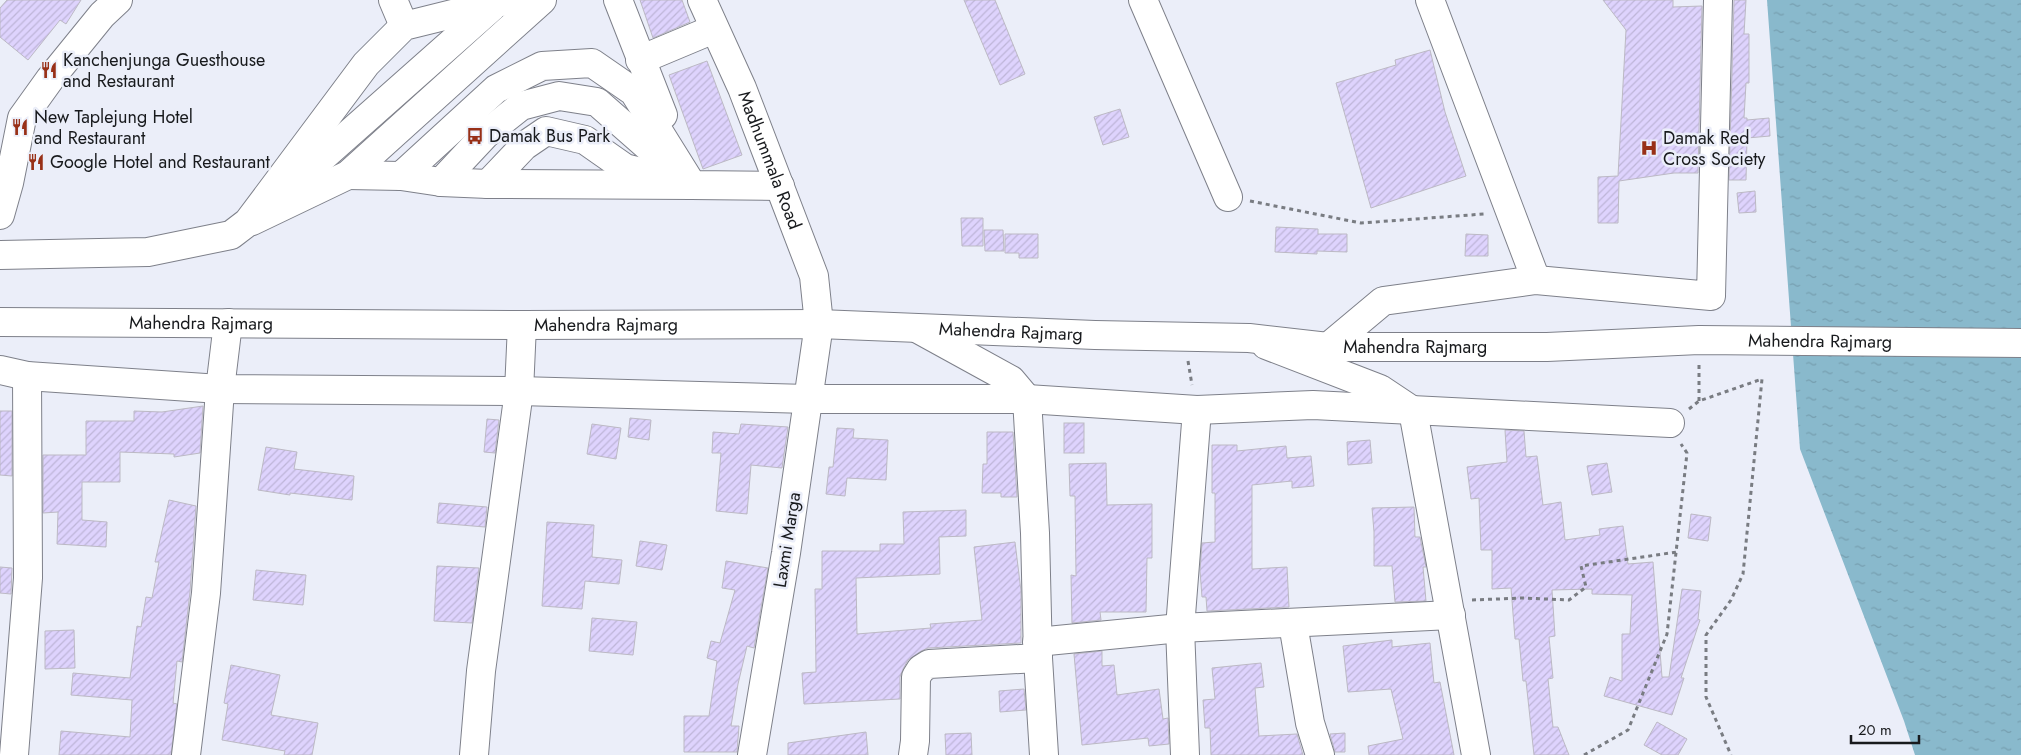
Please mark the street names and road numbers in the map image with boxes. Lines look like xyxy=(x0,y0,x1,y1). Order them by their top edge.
street label: Madhummala Road xyxy=(731,87,808,233)
street label: Mahendra Rajmarg xyxy=(129,310,273,337)
street label: Mahendra Rajmarg xyxy=(534,311,678,338)
street label: Mahendra Rajmarg xyxy=(938,316,1083,348)
street label: Mahendra Rajmarg xyxy=(1748,327,1892,355)
street label: Mahendra Rajmarg xyxy=(1343,334,1487,360)
street label: Laxmi Marga xyxy=(767,490,807,590)

